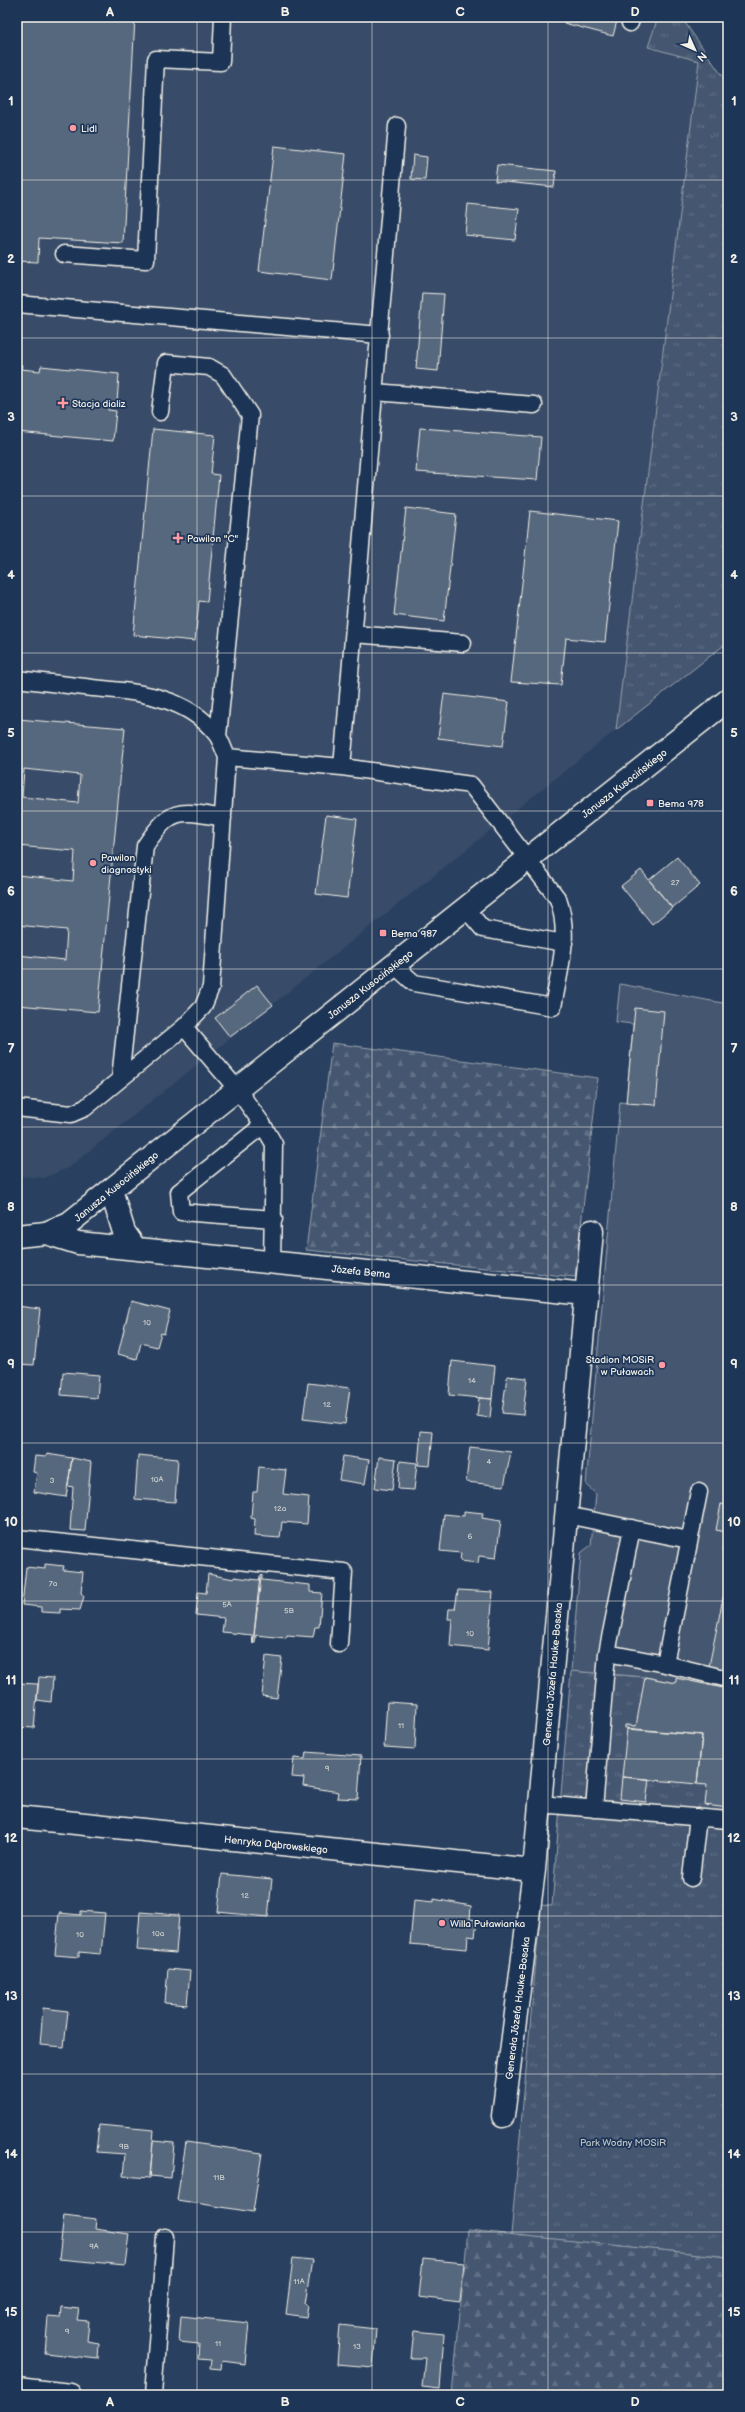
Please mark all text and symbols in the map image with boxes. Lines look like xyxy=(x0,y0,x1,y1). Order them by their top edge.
text: A xyxy=(105,4,114,20)
text: B xyxy=(280,4,290,20)
text: C xyxy=(455,4,465,20)
text: D xyxy=(630,4,640,20)
north arrow xyxy=(675,30,715,70)
text: N xyxy=(694,49,709,64)
text: 1 xyxy=(8,93,14,109)
text: 1 xyxy=(731,93,737,109)
marker: Lidl xyxy=(68,123,78,133)
place label: Lidl xyxy=(81,123,97,135)
text: 2 xyxy=(7,251,15,267)
text: 2 xyxy=(730,251,738,267)
marker: Stacja dializ xyxy=(57,397,69,409)
place label: Stacja dializ xyxy=(72,398,126,410)
text: 3 xyxy=(7,409,15,425)
text: 3 xyxy=(730,409,738,425)
marker: Pawilon "C" xyxy=(172,532,184,544)
place label: Pawilon "C" xyxy=(187,533,239,545)
text: 4 xyxy=(7,567,15,583)
text: 4 xyxy=(730,567,738,583)
text: 5 xyxy=(7,725,15,741)
text: 5 xyxy=(730,725,738,741)
street label: Janusza Kusocińskiego xyxy=(580,747,670,821)
marker: Bema 978 xyxy=(645,798,655,808)
place label: Bema 978 xyxy=(658,798,704,810)
place label: Pawilon diagnostyki xyxy=(101,852,152,876)
marker: Pawilon diagnostyki xyxy=(88,858,98,868)
house number: 27 xyxy=(671,878,679,887)
text: 6 xyxy=(7,883,15,899)
text: 6 xyxy=(730,883,738,899)
marker: Bema 987 xyxy=(378,928,388,938)
place label: Bema 987 xyxy=(391,928,437,940)
street label: Janusza Kusocińskiego xyxy=(326,948,416,1022)
text: 7 xyxy=(7,1041,15,1057)
text: 7 xyxy=(730,1041,738,1057)
street label: Janusza Kusocińskiego xyxy=(72,1149,161,1224)
text: 8 xyxy=(7,1199,15,1215)
text: 8 xyxy=(730,1199,738,1215)
street label: Józefa Bema xyxy=(331,1263,391,1281)
house number: 10 xyxy=(143,1318,151,1327)
place label: Stadion MOSiR w Puławach xyxy=(586,1354,654,1378)
text: 9 xyxy=(7,1356,15,1372)
text: 9 xyxy=(730,1356,738,1372)
marker: Stadion MOSiR w Puławach xyxy=(657,1360,667,1370)
house number: 14 xyxy=(468,1376,476,1385)
house number: 12 xyxy=(323,1400,331,1409)
house number: 4 xyxy=(487,1457,492,1466)
house number: 10A xyxy=(151,1475,163,1484)
house number: 3 xyxy=(50,1476,55,1485)
house number: 12a xyxy=(274,1504,287,1513)
text: 10 xyxy=(4,1514,18,1530)
text: 10 xyxy=(727,1514,741,1530)
house number: 6 xyxy=(468,1532,473,1541)
house number: 7a xyxy=(49,1579,58,1588)
house number: 5A xyxy=(222,1600,232,1609)
street label: Generała Józefa Hauke-Bosaka xyxy=(541,1602,565,1746)
house number: 5B xyxy=(284,1606,295,1615)
house number: 10 xyxy=(466,1629,474,1638)
text: 11 xyxy=(6,1672,16,1688)
text: 11 xyxy=(729,1672,739,1688)
house number: 11 xyxy=(398,1721,404,1730)
house number: 9 xyxy=(325,1764,330,1773)
text: 12 xyxy=(4,1830,18,1846)
text: 12 xyxy=(727,1830,741,1846)
street label: Henryka Dąbrowskiego xyxy=(223,1834,329,1856)
house number: 12 xyxy=(241,1891,249,1900)
marker: Willa Puławianka xyxy=(437,1918,447,1928)
place label: Willa Puławianka xyxy=(450,1918,525,1930)
house number: 10a xyxy=(152,1929,165,1938)
house number: 10 xyxy=(76,1930,84,1939)
street label: Generała Józefa Hauke-Bosaka xyxy=(503,1936,533,2080)
text: 13 xyxy=(4,1988,18,2004)
text: 13 xyxy=(727,1988,741,2004)
park label: Park Wodny MOSiR xyxy=(580,2137,666,2149)
house number: 9B xyxy=(119,2142,130,2151)
text: 14 xyxy=(4,2146,18,2162)
text: 14 xyxy=(727,2146,741,2162)
house number: 11B xyxy=(213,2173,225,2182)
house number: 9A xyxy=(89,2242,99,2251)
house number: 11A xyxy=(293,2277,305,2286)
text: 15 xyxy=(5,2304,18,2320)
text: 15 xyxy=(728,2304,741,2320)
house number: 9 xyxy=(65,2327,70,2336)
house number: 11 xyxy=(215,2339,221,2348)
house number: 13 xyxy=(353,2342,361,2351)
text: A xyxy=(105,2394,114,2410)
text: B xyxy=(280,2394,290,2410)
text: C xyxy=(455,2394,465,2410)
text: D xyxy=(630,2394,640,2410)

